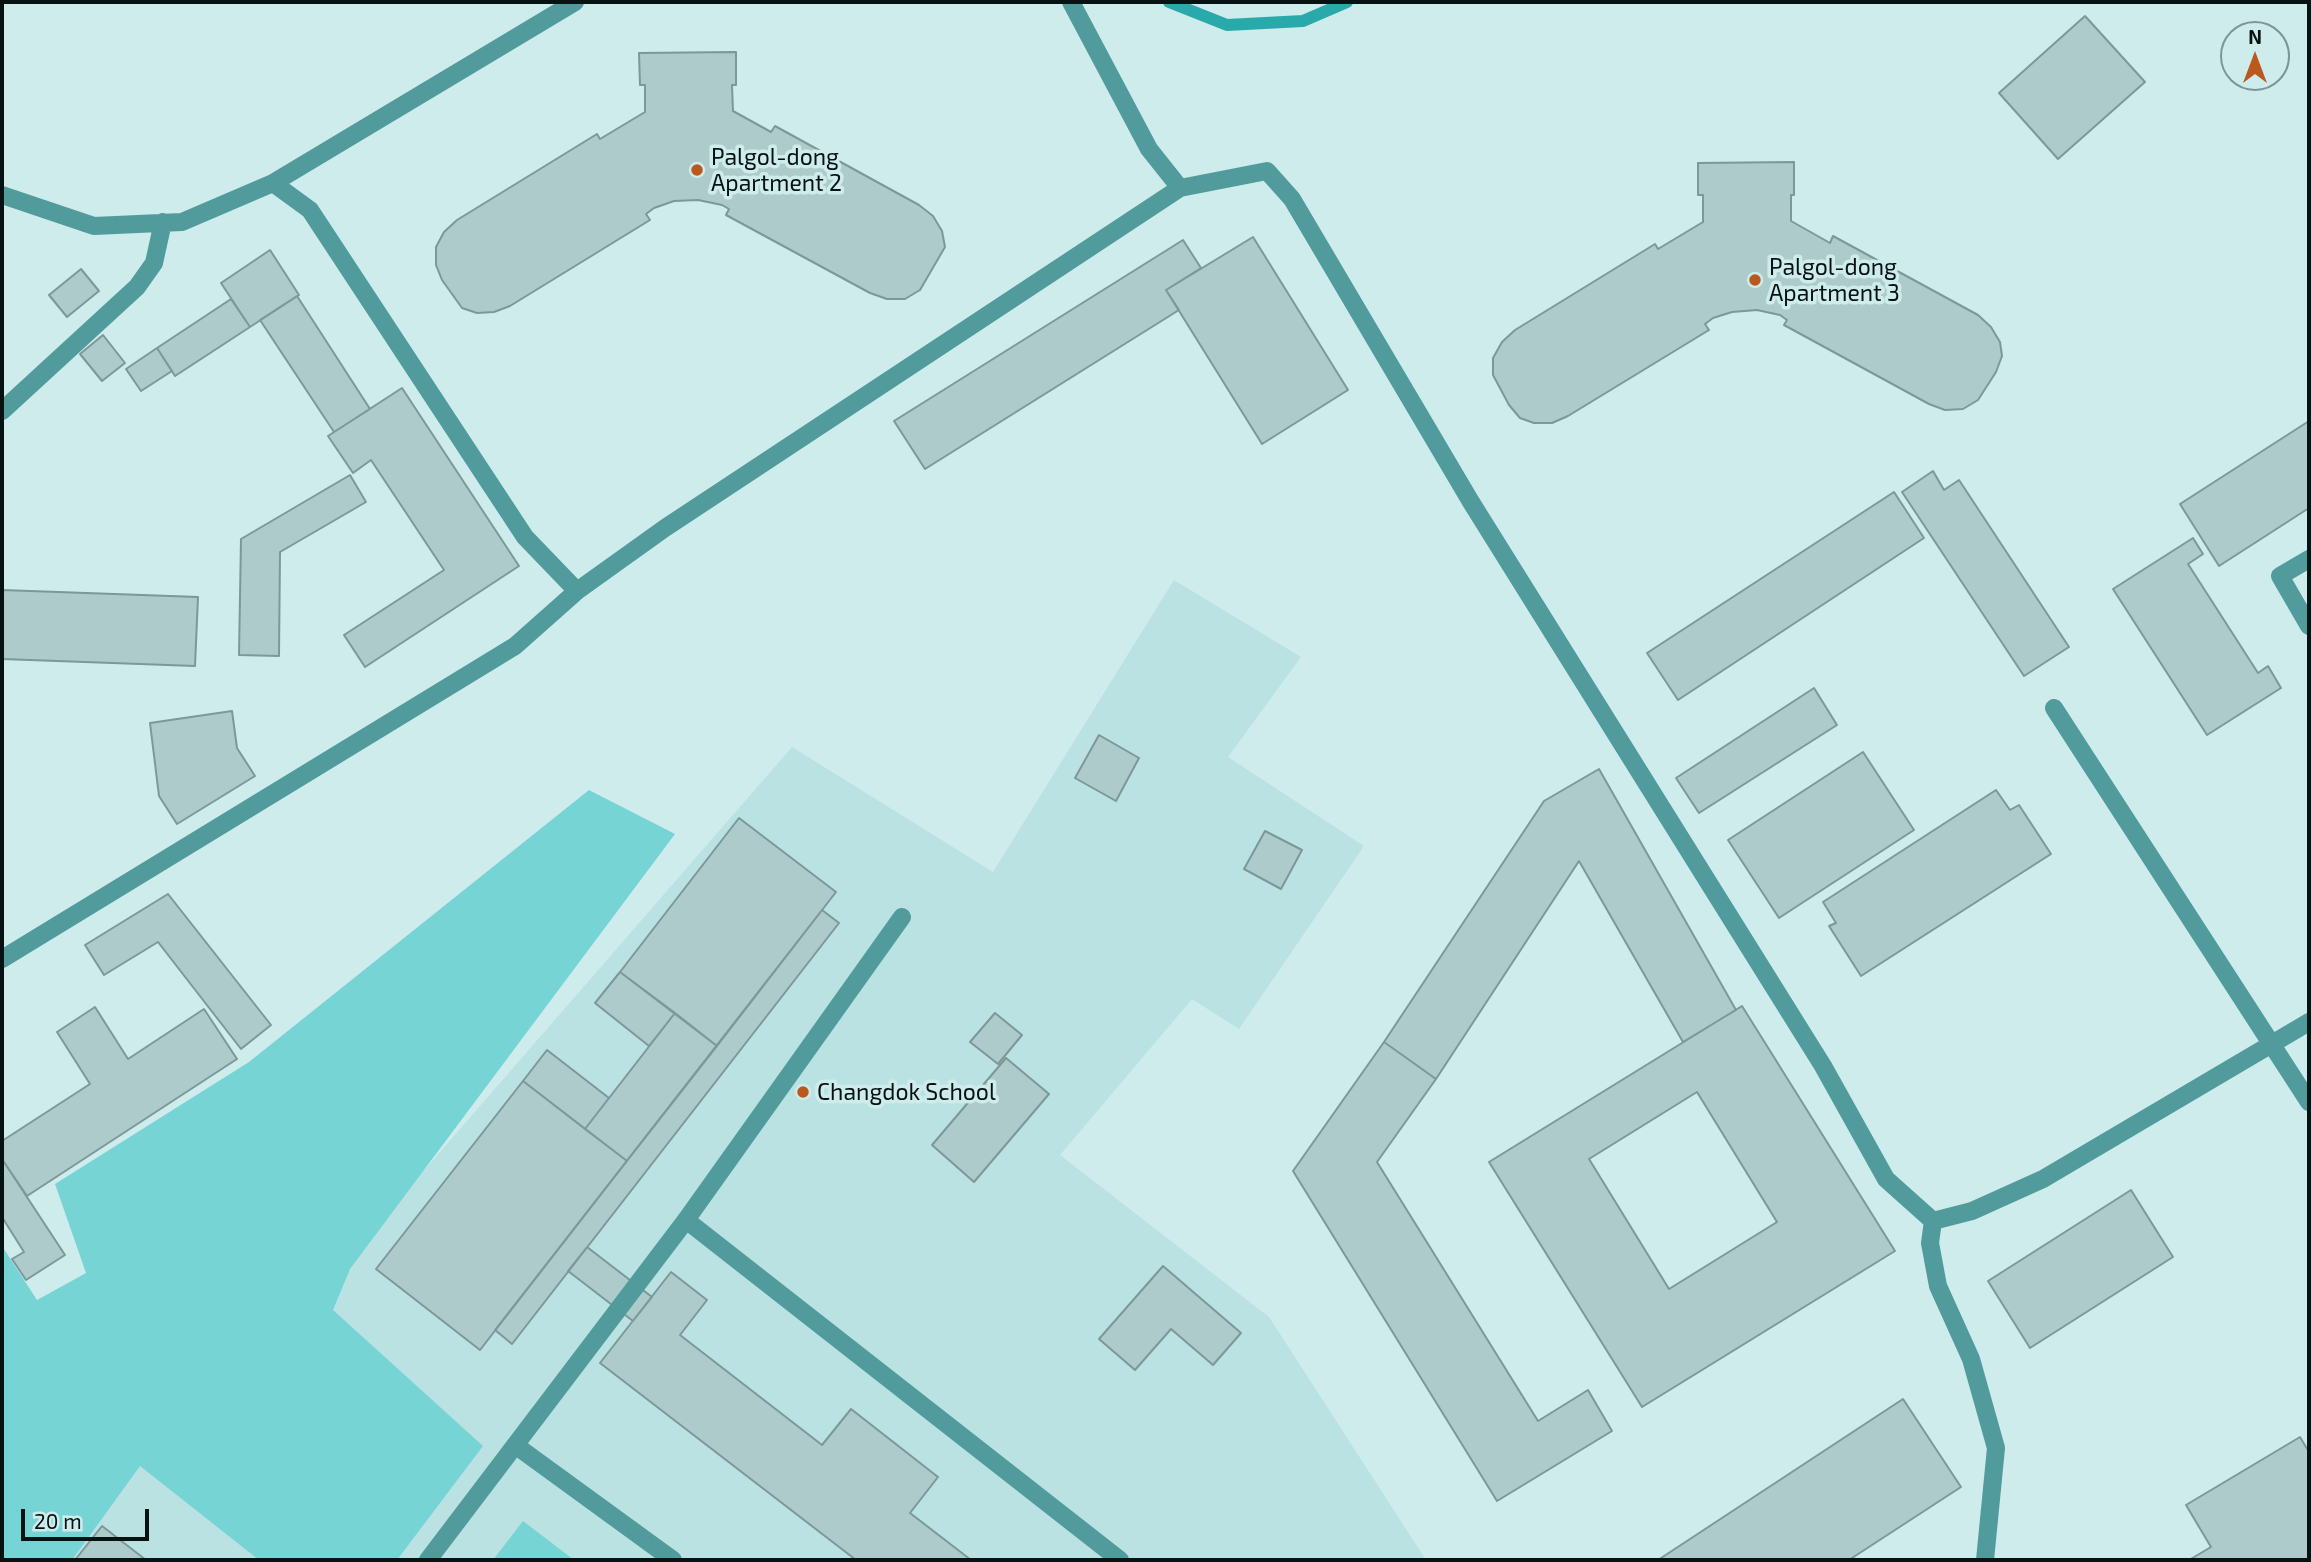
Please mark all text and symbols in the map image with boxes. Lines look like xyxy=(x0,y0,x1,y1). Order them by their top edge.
north arrow xyxy=(2220,21,2290,91)
text: N xyxy=(2248,25,2262,48)
place label: Palgol-dong Apartment 2 xyxy=(711,143,842,197)
marker: Palgol-dong Apartment 2 xyxy=(689,162,705,178)
place label: Palgol-dong Apartment 3 xyxy=(1769,253,1900,307)
marker: Palgol-dong Apartment 3 xyxy=(1747,272,1763,288)
place label: Changdok School xyxy=(817,1078,996,1106)
marker: Changdok School xyxy=(795,1084,811,1100)
scale bar xyxy=(24,1496,152,1540)
text: 20 m xyxy=(34,1508,82,1533)

